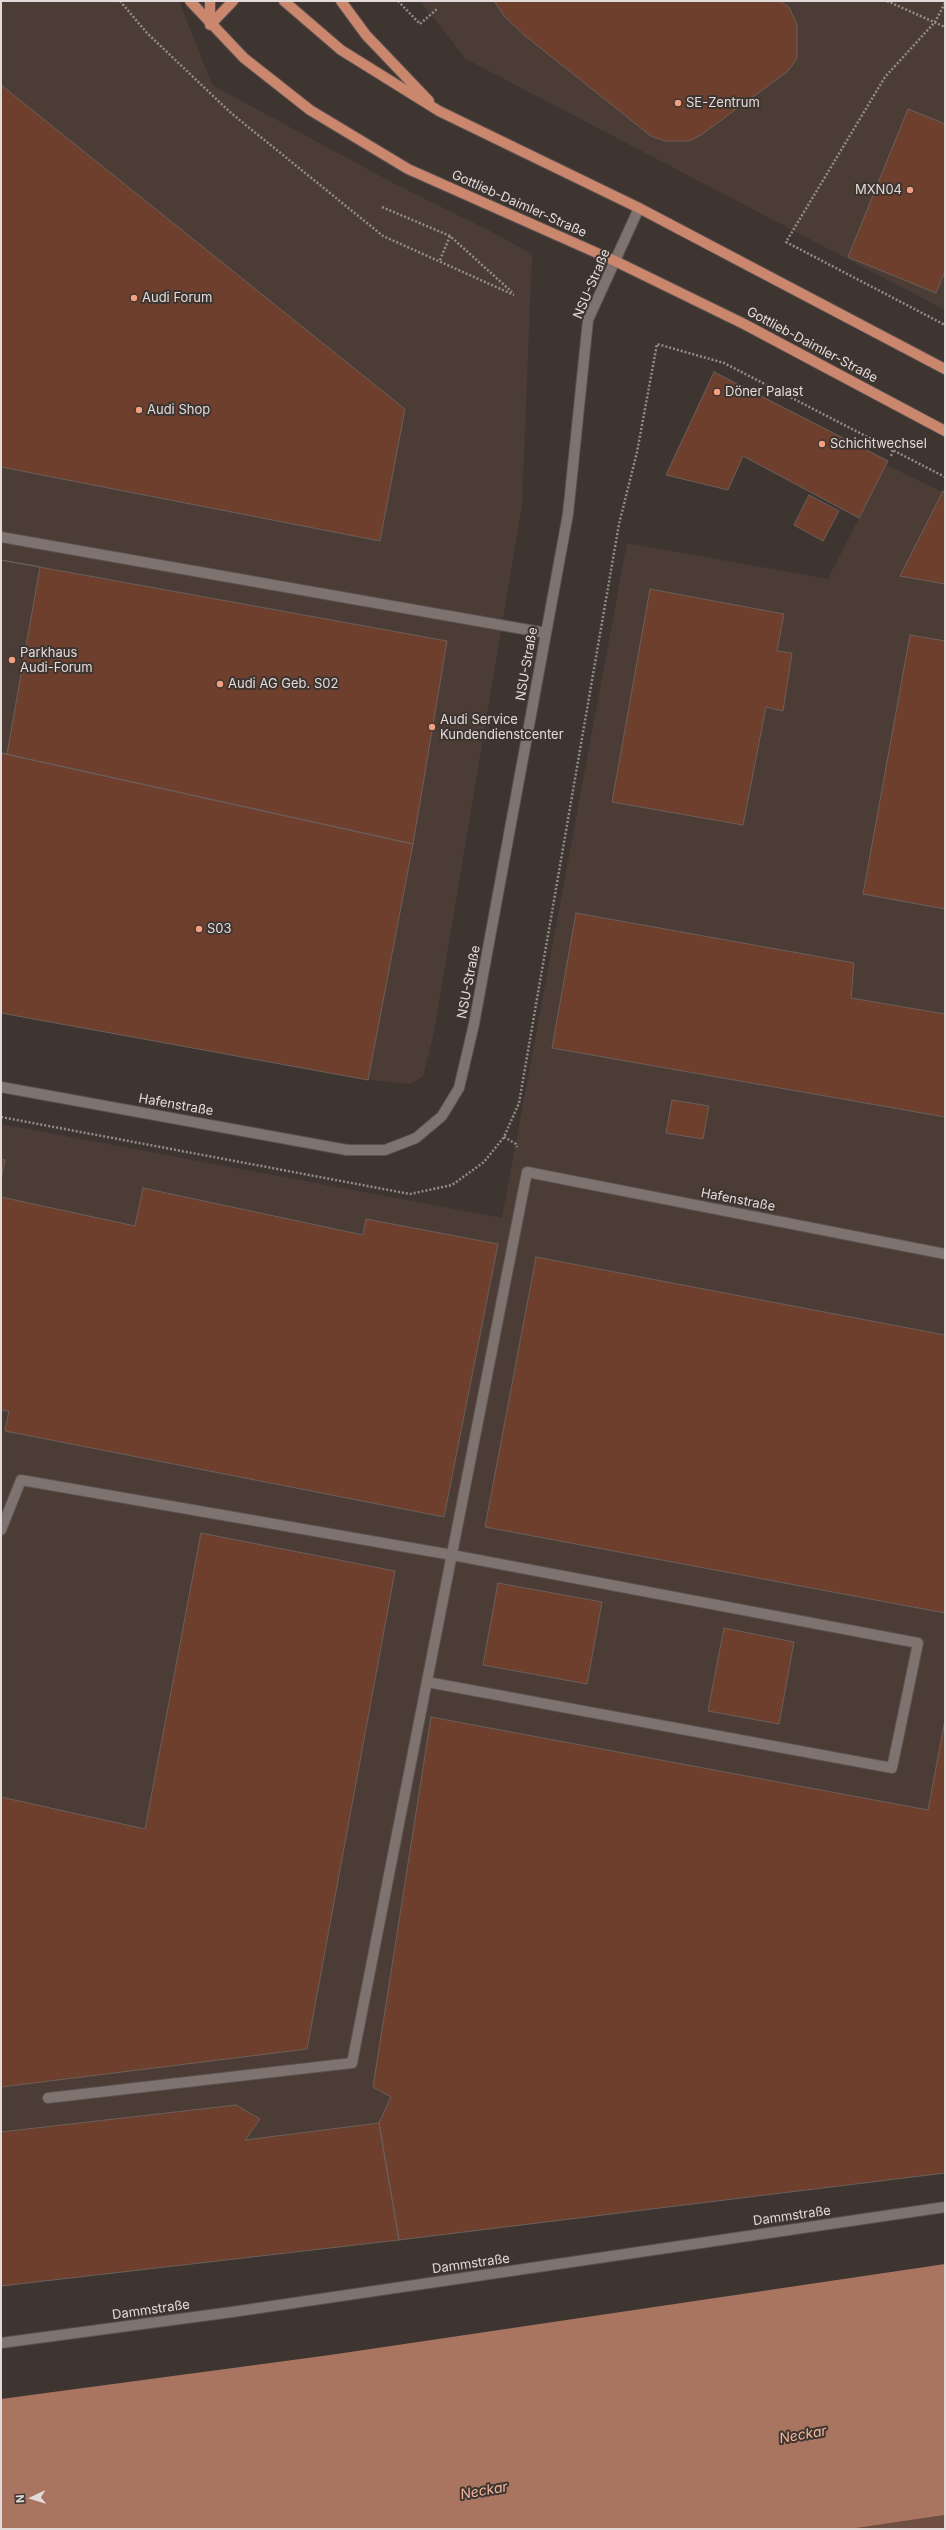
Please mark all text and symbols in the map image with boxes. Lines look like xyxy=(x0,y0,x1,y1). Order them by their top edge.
place label: SE-Zentrum xyxy=(686,95,760,111)
marker: SE-Zentrum xyxy=(673,98,683,108)
street label: Gottlieb-Daimler-Straße xyxy=(449,167,589,241)
place label: MXN04 xyxy=(855,182,902,198)
marker: MXN04 xyxy=(905,185,915,195)
street label: NSU-Straße xyxy=(570,247,614,321)
place label: Audi Forum xyxy=(142,290,212,306)
marker: Audi Forum xyxy=(129,293,139,303)
street label: Gottlieb-Daimler-Straße xyxy=(744,304,880,386)
place label: Döner Palast xyxy=(725,384,803,400)
marker: Döner Palast xyxy=(712,387,722,397)
place label: Audi Shop xyxy=(147,402,210,418)
marker: Audi Shop xyxy=(134,405,144,415)
place label: Schichtwechsel xyxy=(830,436,927,452)
marker: Schichtwechsel xyxy=(817,439,827,449)
street label: NSU-Straße xyxy=(513,626,541,702)
place label: Parkhaus Audi-Forum xyxy=(20,645,93,676)
marker: Parkhaus Audi-Forum xyxy=(7,655,17,665)
place label: Audi AG Geb. S02 xyxy=(228,676,338,692)
marker: Audi AG Geb. S02 xyxy=(215,679,225,689)
place label: Audi Service Kundendienstcenter xyxy=(440,712,564,743)
marker: Audi Service Kundendienstcenter xyxy=(427,722,437,732)
place label: S03 xyxy=(207,921,232,937)
marker: S03 xyxy=(194,924,204,934)
street label: NSU-Straße xyxy=(454,944,484,1020)
street label: Hafenstraße xyxy=(137,1091,215,1119)
street label: Hafenstraße xyxy=(699,1185,777,1215)
street label: Dammstraße xyxy=(752,2203,832,2229)
street label: Dammstraße xyxy=(431,2251,511,2277)
street label: Dammstraße xyxy=(111,2297,191,2323)
water label: Neckar xyxy=(778,2423,828,2447)
north arrow xyxy=(12,2478,52,2518)
water label: Neckar xyxy=(459,2479,509,2503)
text: N xyxy=(13,2494,27,2504)

